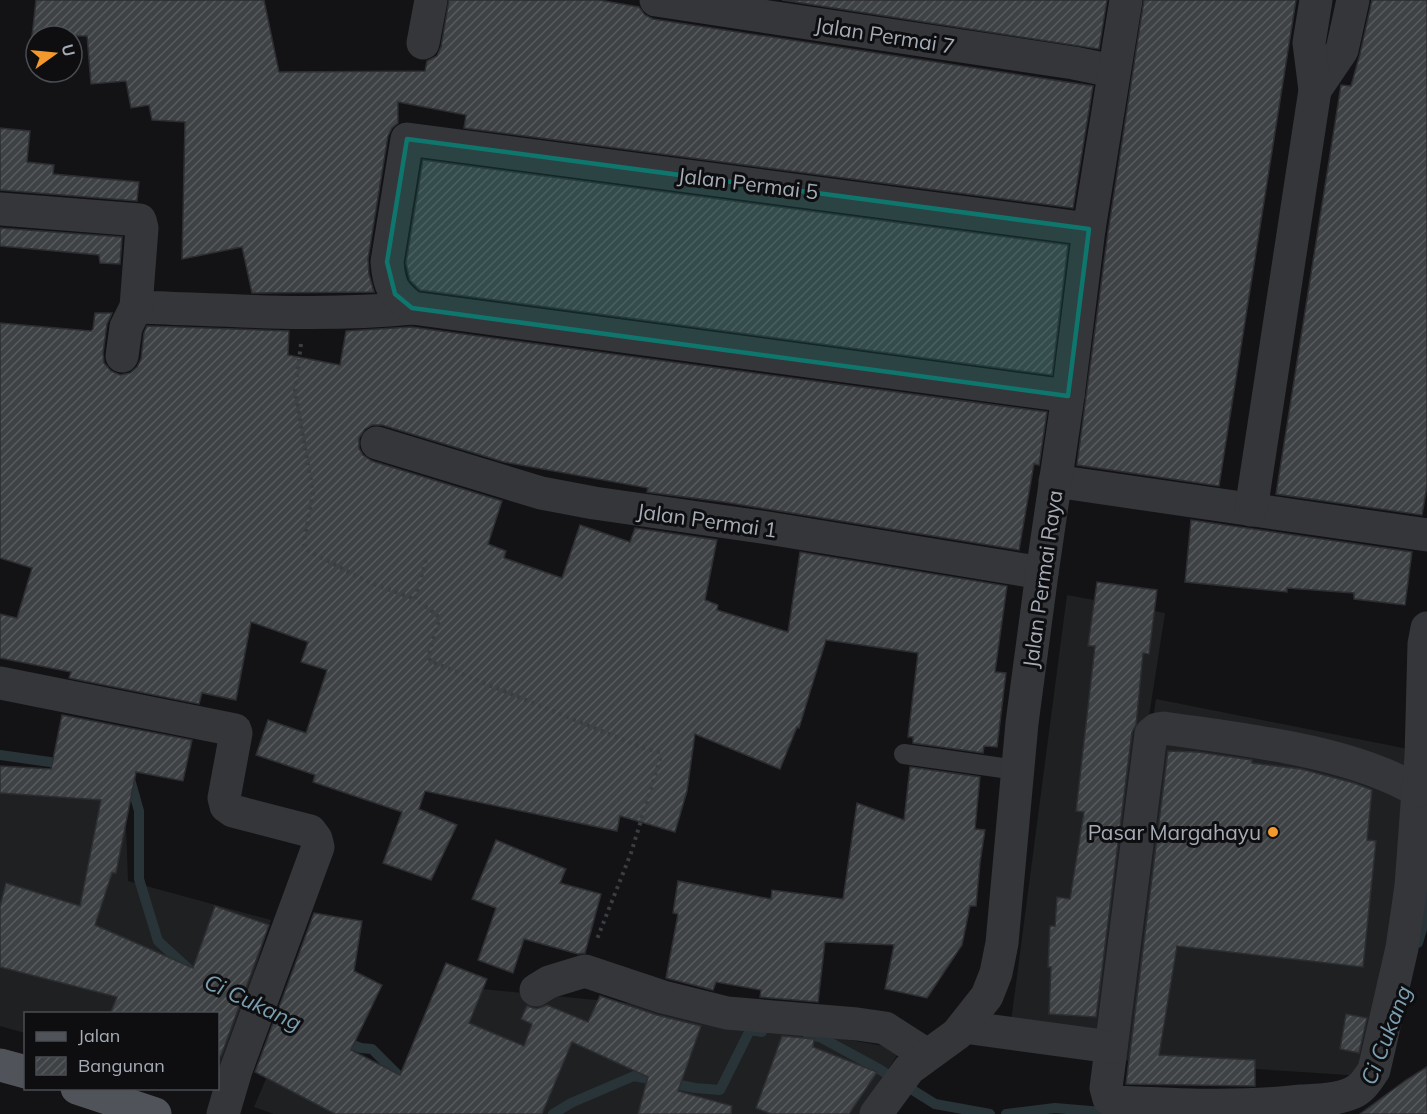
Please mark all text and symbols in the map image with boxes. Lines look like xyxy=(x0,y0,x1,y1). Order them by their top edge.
street label: Jalan Permai 7 xyxy=(813,11,957,59)
north arrow xyxy=(24,24,84,84)
text: U xyxy=(57,42,80,58)
street label: Jalan Permai 5 xyxy=(676,161,820,205)
street label: Jalan Permai Raya xyxy=(1017,488,1067,670)
street label: Jalan Permai 1 xyxy=(635,497,779,543)
place label: Pasar Margahayu xyxy=(1088,819,1261,845)
marker: Pasar Margahayu xyxy=(1266,825,1280,839)
water label: Ci Cukang xyxy=(200,967,306,1037)
water label: Ci Cukang xyxy=(1354,981,1418,1089)
legend xyxy=(24,1012,219,1090)
text: Jalan xyxy=(78,1024,120,1047)
text: Bangunan xyxy=(78,1054,165,1077)

